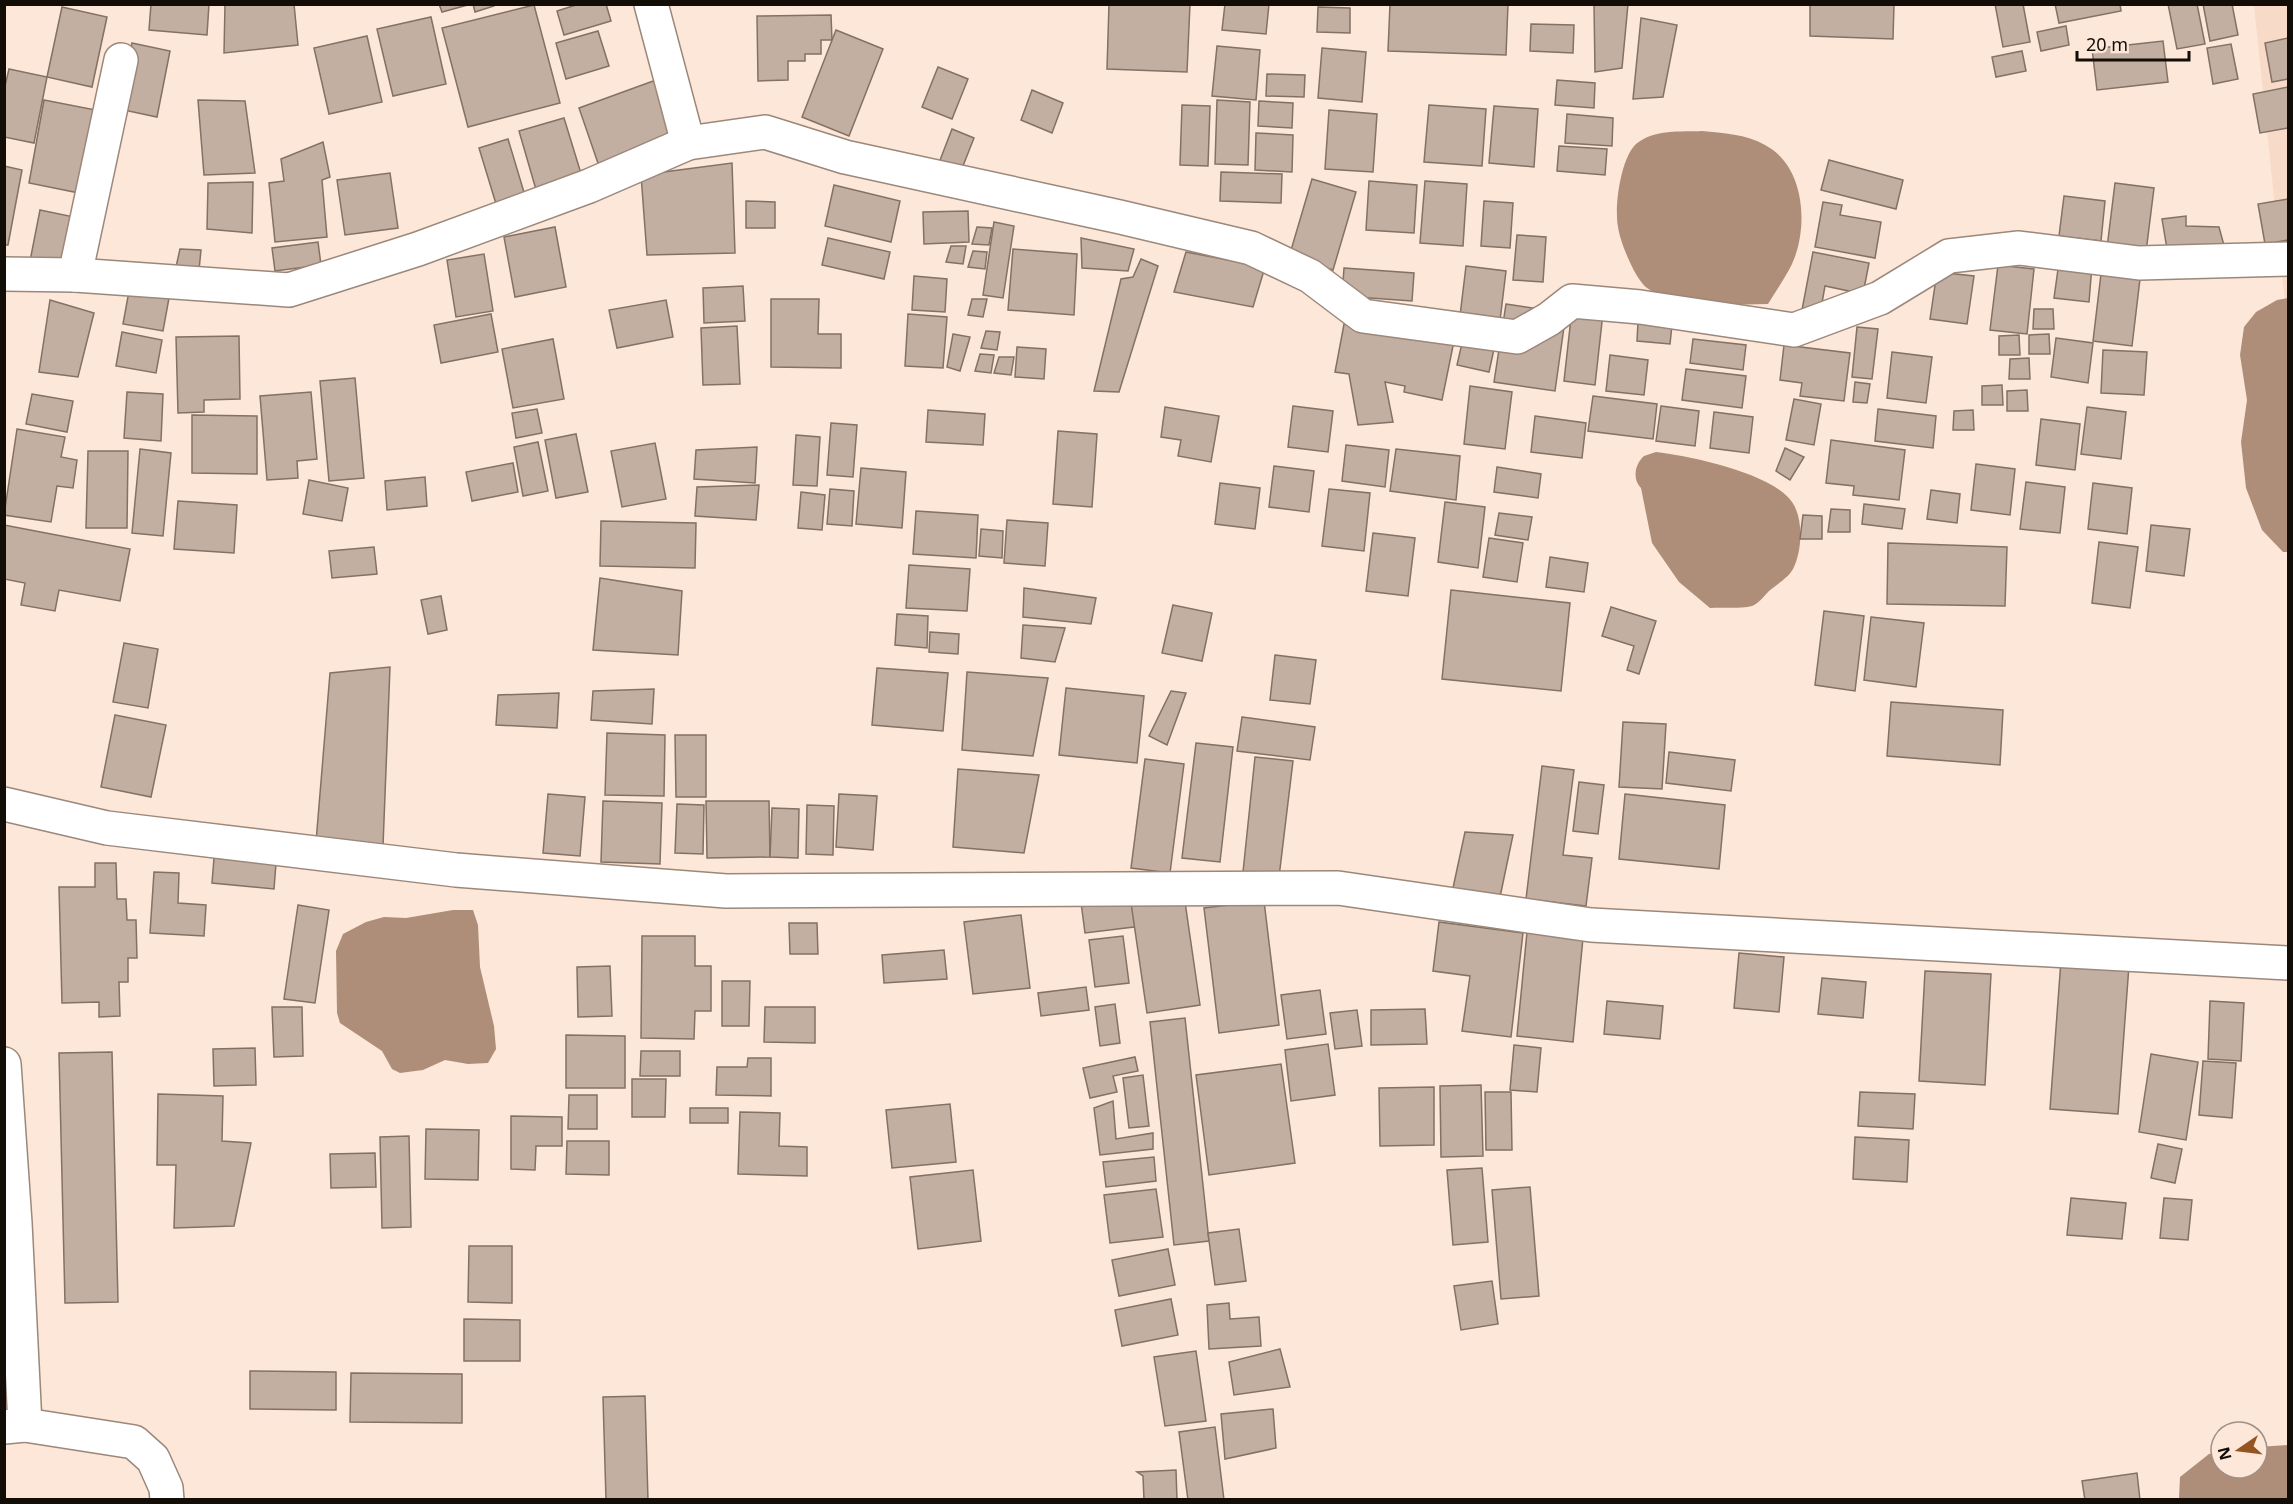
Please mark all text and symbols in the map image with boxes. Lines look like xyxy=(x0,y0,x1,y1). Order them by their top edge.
scale bar xyxy=(2077,24,2190,62)
text: 20 m xyxy=(2086,32,2128,56)
north arrow xyxy=(2209,1420,2269,1480)
text: N xyxy=(2212,1445,2237,1463)

